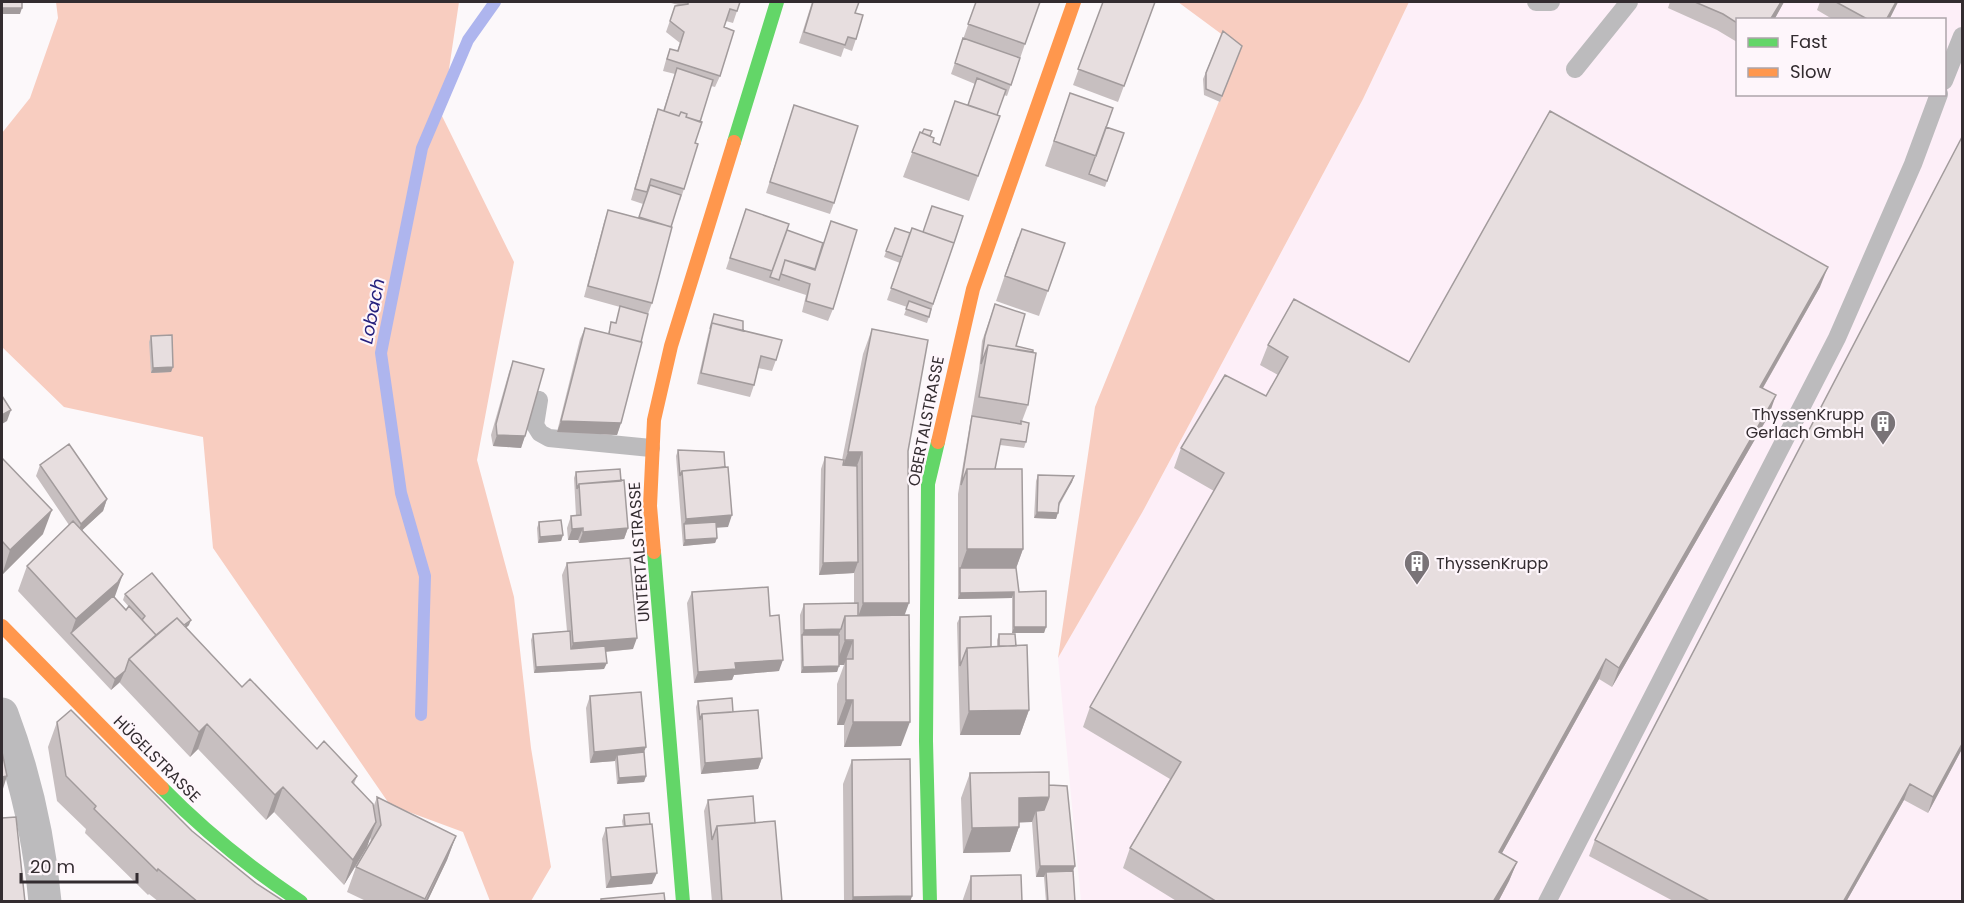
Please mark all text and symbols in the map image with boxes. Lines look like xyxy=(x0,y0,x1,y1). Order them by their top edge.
legend xyxy=(1736,18,1946,96)
text: Fast xyxy=(1790,29,1827,54)
text: Slow xyxy=(1790,59,1832,84)
water label: Lobach xyxy=(353,276,391,346)
street label: OBERTALSTRASSE xyxy=(902,354,950,488)
place label: ThyssenKrupp Gerlach GmbH xyxy=(1746,403,1864,444)
building icon: ThyssenKrupp Gerlach GmbH xyxy=(1868,408,1898,446)
street label: UNTERTALSTRASSE xyxy=(623,481,655,623)
building icon: ThyssenKrupp xyxy=(1402,548,1432,586)
place label: ThyssenKrupp xyxy=(1436,552,1548,575)
street label: HÜGELSTRASSE xyxy=(108,710,206,808)
scale bar xyxy=(21,846,136,884)
text: 20 m xyxy=(30,854,75,879)

